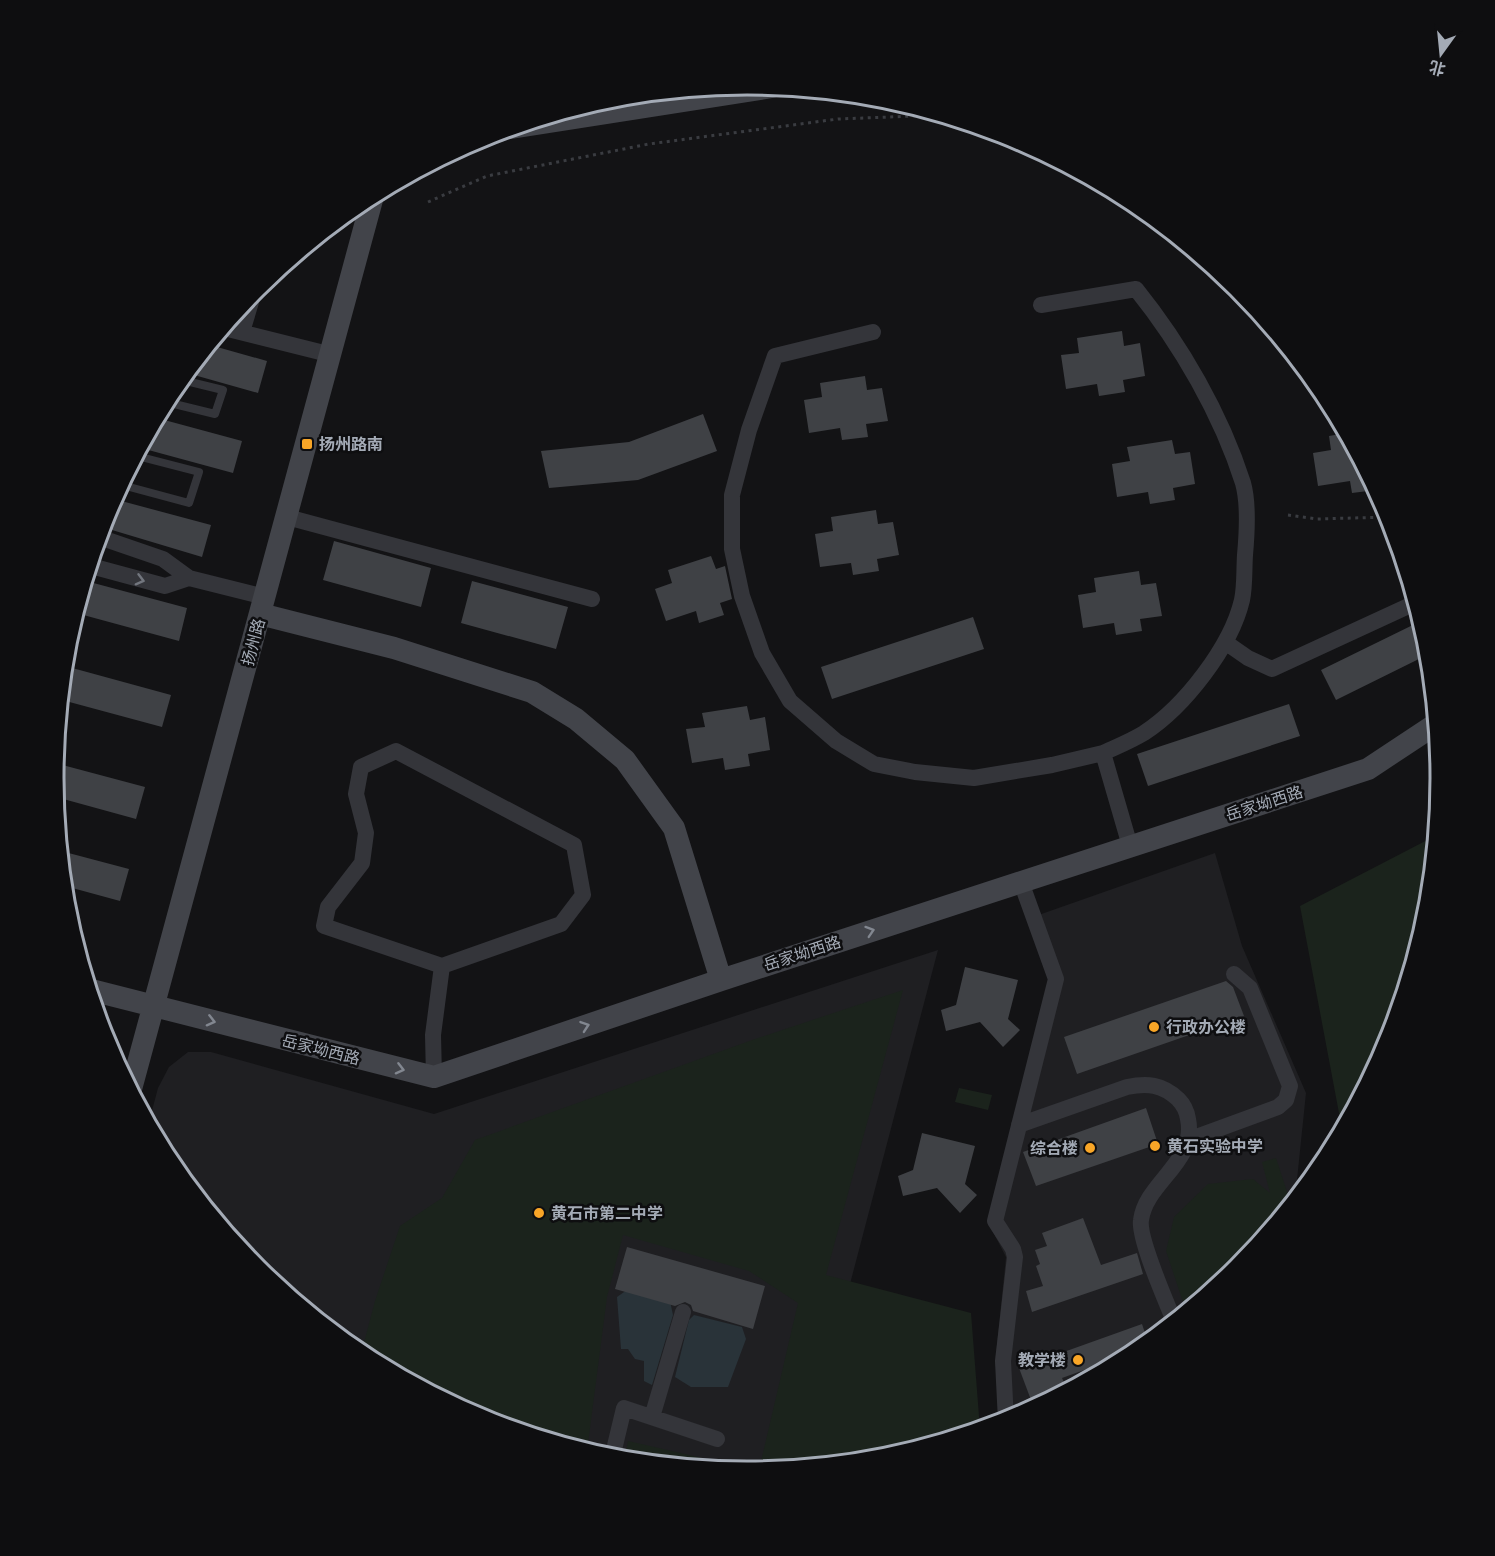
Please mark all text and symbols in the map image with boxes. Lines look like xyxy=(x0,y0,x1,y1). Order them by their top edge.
north arrow xyxy=(1411,24,1471,84)
text: 北 xyxy=(1427,58,1447,79)
place label: 扬州路南 xyxy=(319,435,383,453)
marker: 扬州路南 xyxy=(300,437,314,451)
one-way arrow xyxy=(135,572,145,585)
street label: 扬州路 xyxy=(238,616,268,668)
street label: 岳家坳西路 xyxy=(1223,782,1305,824)
one-way arrow xyxy=(864,926,875,938)
street label: 岳家坳西路 xyxy=(761,932,843,974)
one-way arrow xyxy=(205,1014,215,1027)
place label: 行政办公楼 xyxy=(1166,1018,1246,1036)
one-way arrow xyxy=(579,1020,590,1033)
marker: 行政办公楼 xyxy=(1147,1020,1161,1034)
street label: 岳家坳西路 xyxy=(280,1031,362,1067)
one-way arrow xyxy=(395,1061,405,1074)
place label: 黄石实验中学 xyxy=(1167,1137,1263,1155)
place label: 综合楼 xyxy=(1030,1139,1078,1157)
marker: 黄石实验中学 xyxy=(1148,1139,1162,1153)
marker: 综合楼 xyxy=(1083,1141,1097,1155)
place label: 黄石市第二中学 xyxy=(551,1204,663,1222)
marker: 黄石市第二中学 xyxy=(532,1206,546,1220)
place label: 教学楼 xyxy=(1018,1351,1066,1369)
marker: 教学楼 xyxy=(1071,1353,1085,1367)

